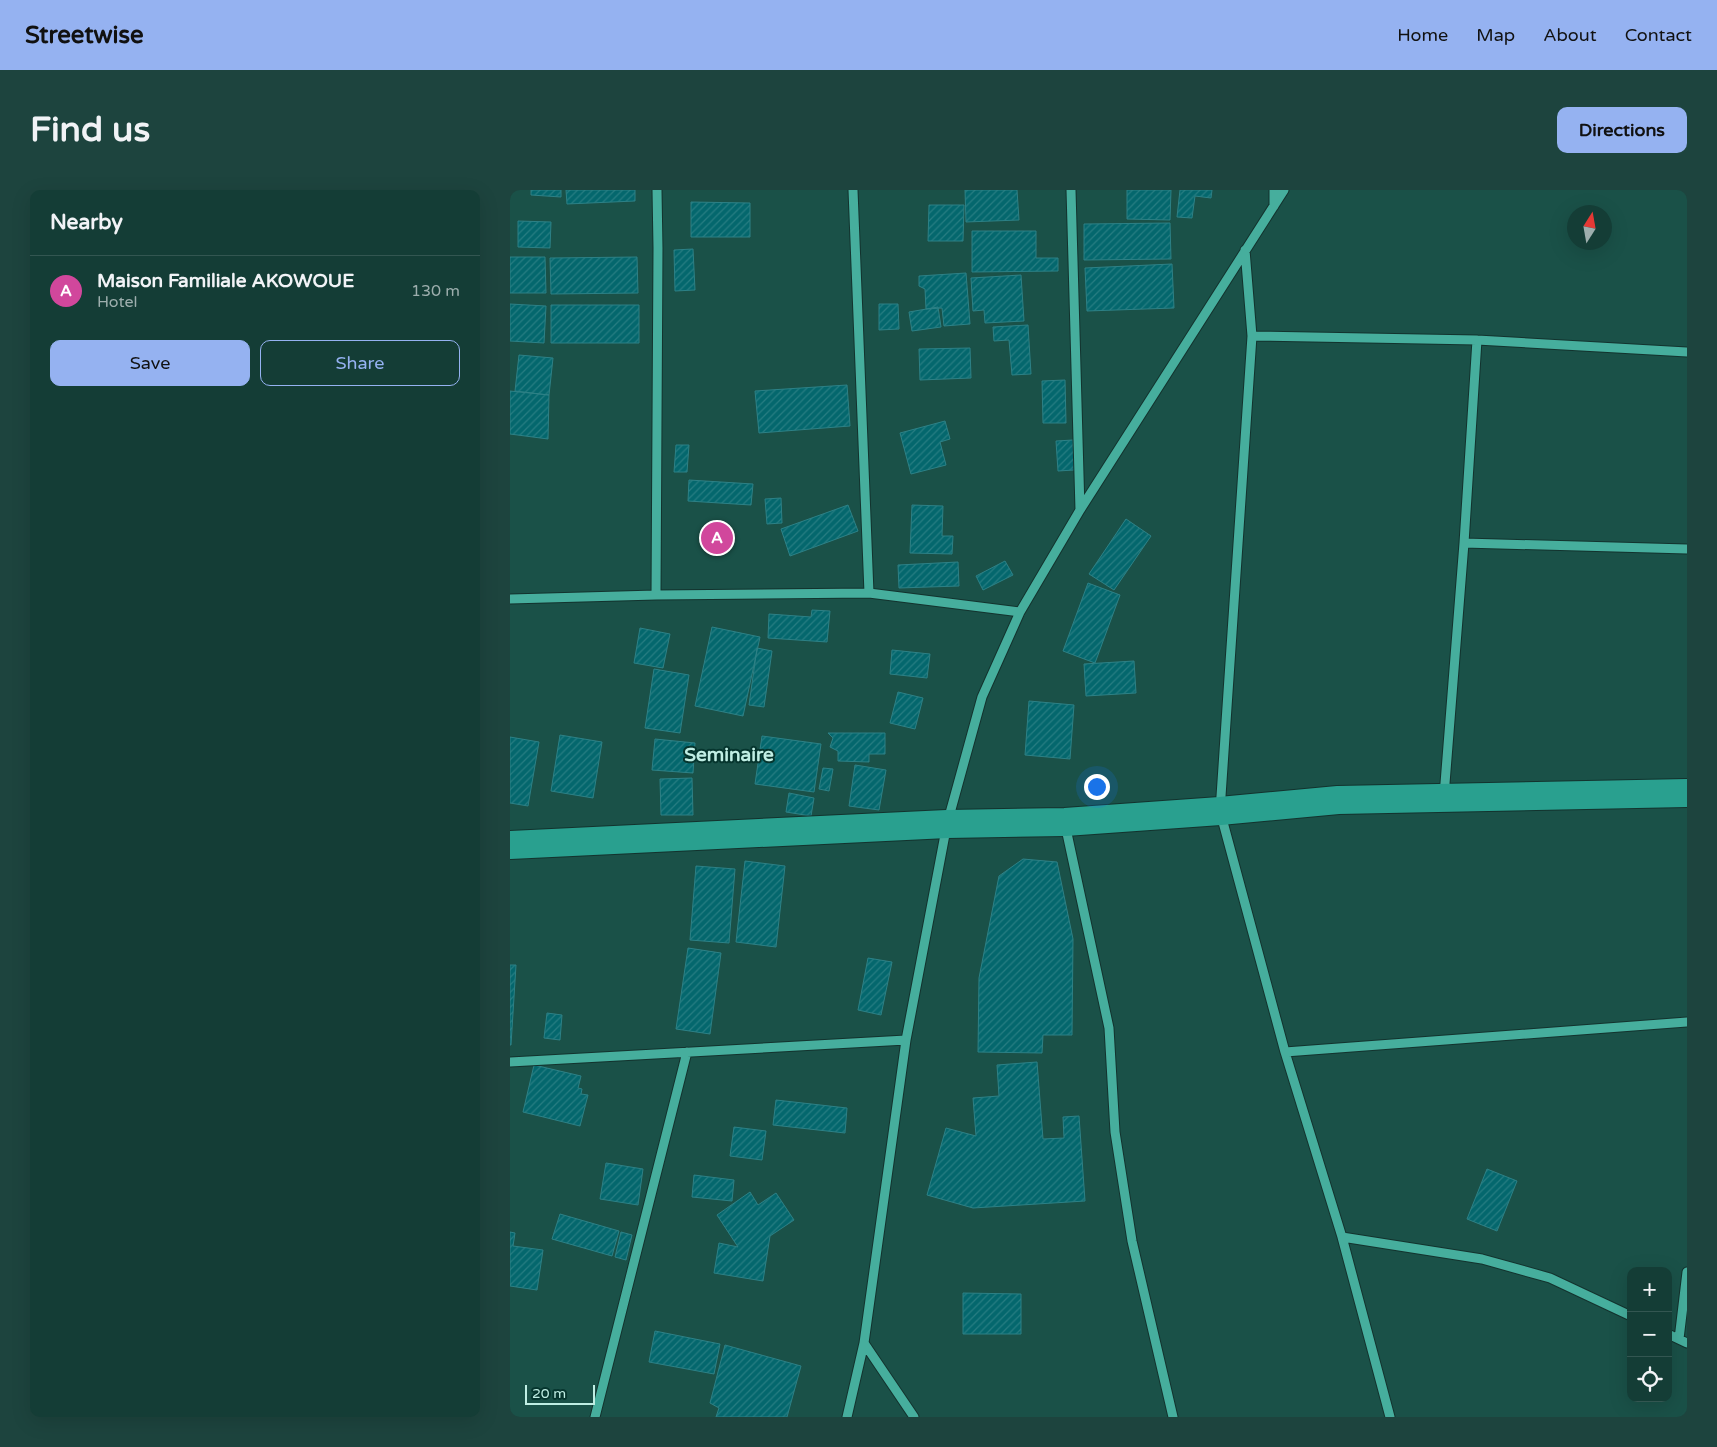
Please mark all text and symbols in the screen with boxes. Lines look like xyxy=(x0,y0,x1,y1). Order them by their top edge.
text: Streetwise xyxy=(25,21,144,50)
text: Home xyxy=(1397,24,1448,46)
text: Map xyxy=(1476,24,1515,46)
text: About xyxy=(1543,24,1597,46)
text: Contact xyxy=(1625,24,1692,46)
button: Directions xyxy=(1557,107,1687,153)
text: Find us xyxy=(30,109,150,151)
north arrow xyxy=(1567,205,1612,250)
text: Nearby xyxy=(50,210,123,235)
text: Maison Familiale AKOWOUE xyxy=(97,270,354,292)
text: A xyxy=(60,281,72,301)
text: 130 m xyxy=(411,281,460,301)
text: Hotel xyxy=(97,292,138,312)
button: Save xyxy=(50,340,250,386)
button: Share xyxy=(260,340,460,386)
pin: A xyxy=(701,519,733,557)
district label: Seminaire xyxy=(684,744,774,766)
your location xyxy=(1084,774,1110,800)
map controls xyxy=(1627,1267,1672,1402)
button: + xyxy=(1627,1267,1672,1312)
button: − xyxy=(1627,1312,1672,1357)
button: locate xyxy=(1627,1357,1672,1402)
scale bar xyxy=(525,1382,595,1405)
text: 20 m xyxy=(532,1385,566,1402)

